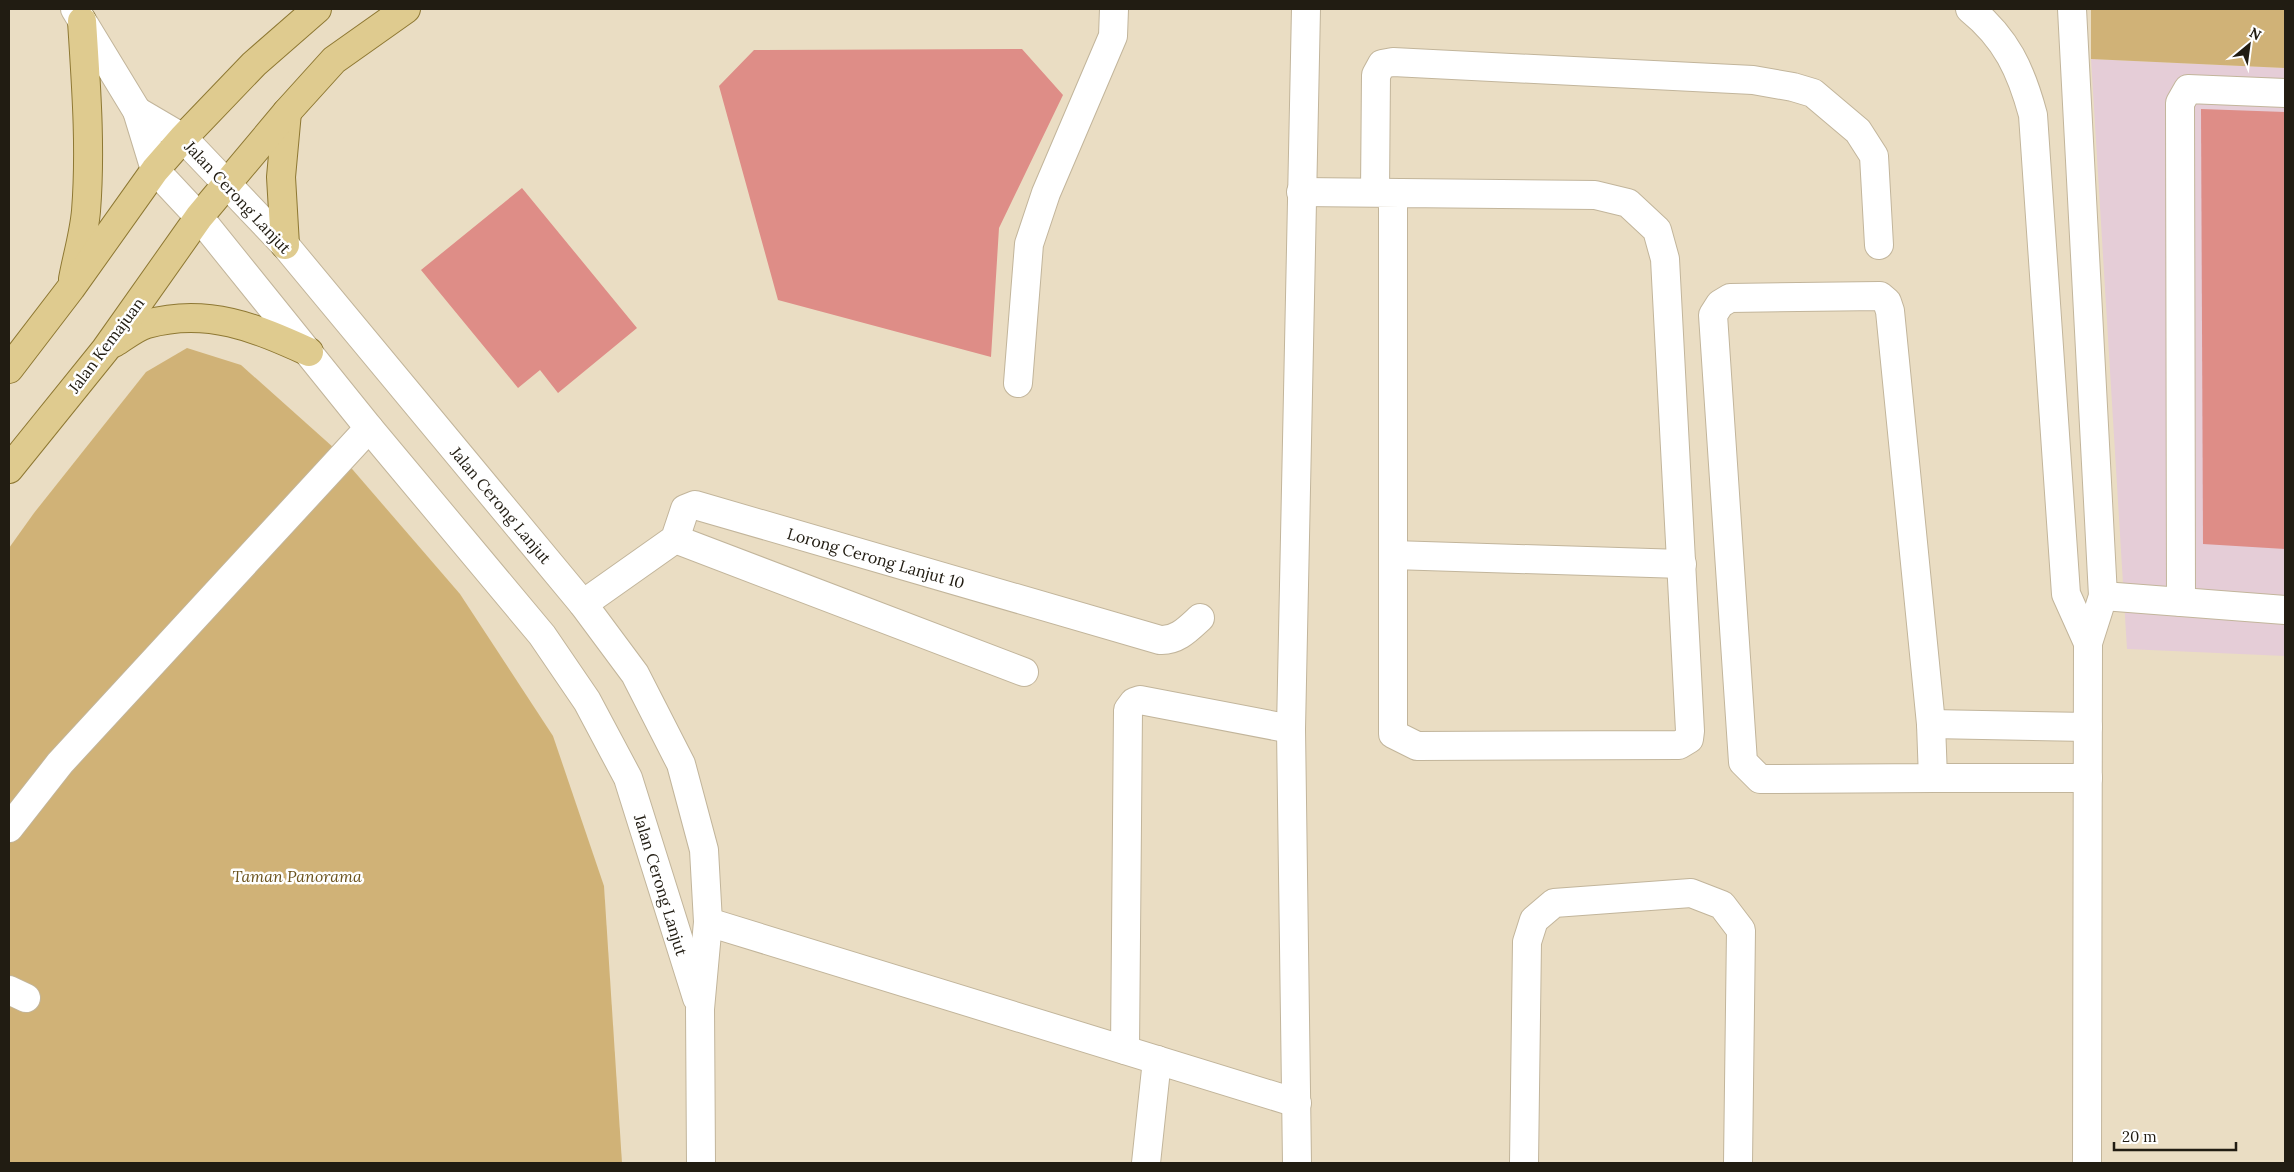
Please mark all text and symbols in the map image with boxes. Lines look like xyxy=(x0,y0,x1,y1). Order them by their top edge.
north arrow xyxy=(2224,20,2274,70)
text: N xyxy=(2246,23,2265,44)
street label: Jalan Cerong Lanjut xyxy=(180,136,296,258)
street label: Jalan Kemajuan xyxy=(63,293,148,397)
street label: Jalan Cerong Lanjut xyxy=(446,442,556,568)
street label: Lorong Cerong Lanjut 10 xyxy=(785,523,967,593)
street label: Jalan Cerong Lanjut xyxy=(630,811,692,959)
park label: Taman Panorama xyxy=(232,866,362,886)
scale bar xyxy=(2114,1120,2236,1152)
text: 20 m xyxy=(2122,1127,2157,1146)

